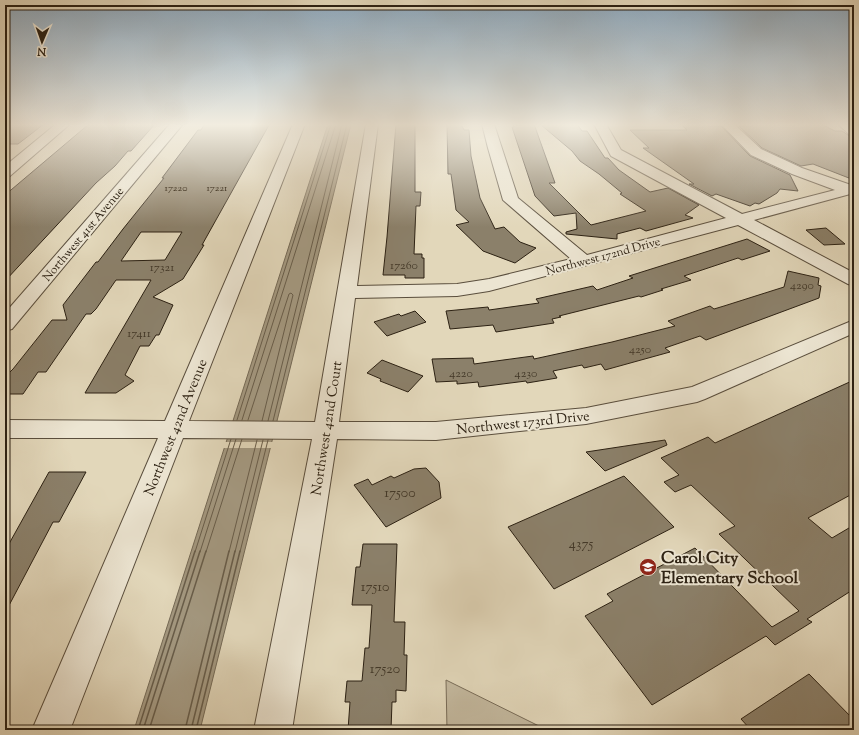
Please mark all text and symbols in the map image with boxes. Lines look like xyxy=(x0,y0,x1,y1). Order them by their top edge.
north arrow xyxy=(22,22,62,62)
text: N xyxy=(37,43,47,59)
house number: 17220 xyxy=(165,181,187,196)
house number: 17221 xyxy=(206,181,228,196)
street label: Northwest 41st Avenue xyxy=(39,183,129,286)
street label: Northwest 172nd Drive xyxy=(544,233,663,281)
house number: 17260 xyxy=(390,257,418,275)
house number: 17321 xyxy=(150,259,174,277)
house number: 4290 xyxy=(790,277,814,295)
house number: 17411 xyxy=(127,325,151,343)
house number: 4250 xyxy=(629,341,651,359)
street label: Northwest 42nd Avenue xyxy=(140,356,213,499)
street label: Northwest 42nd Court xyxy=(307,359,349,497)
house number: 4220 xyxy=(449,365,473,383)
house number: 4230 xyxy=(515,365,537,383)
street label: Northwest 173rd Drive xyxy=(456,407,591,441)
house number: 17500 xyxy=(384,484,416,504)
house number: 4375 xyxy=(569,535,593,555)
place label: Carol City Elementary School xyxy=(661,547,798,591)
school or university icon: Carol City Elementary School xyxy=(638,557,658,577)
house number: 17510 xyxy=(361,578,389,598)
house number: 17520 xyxy=(370,660,400,680)

